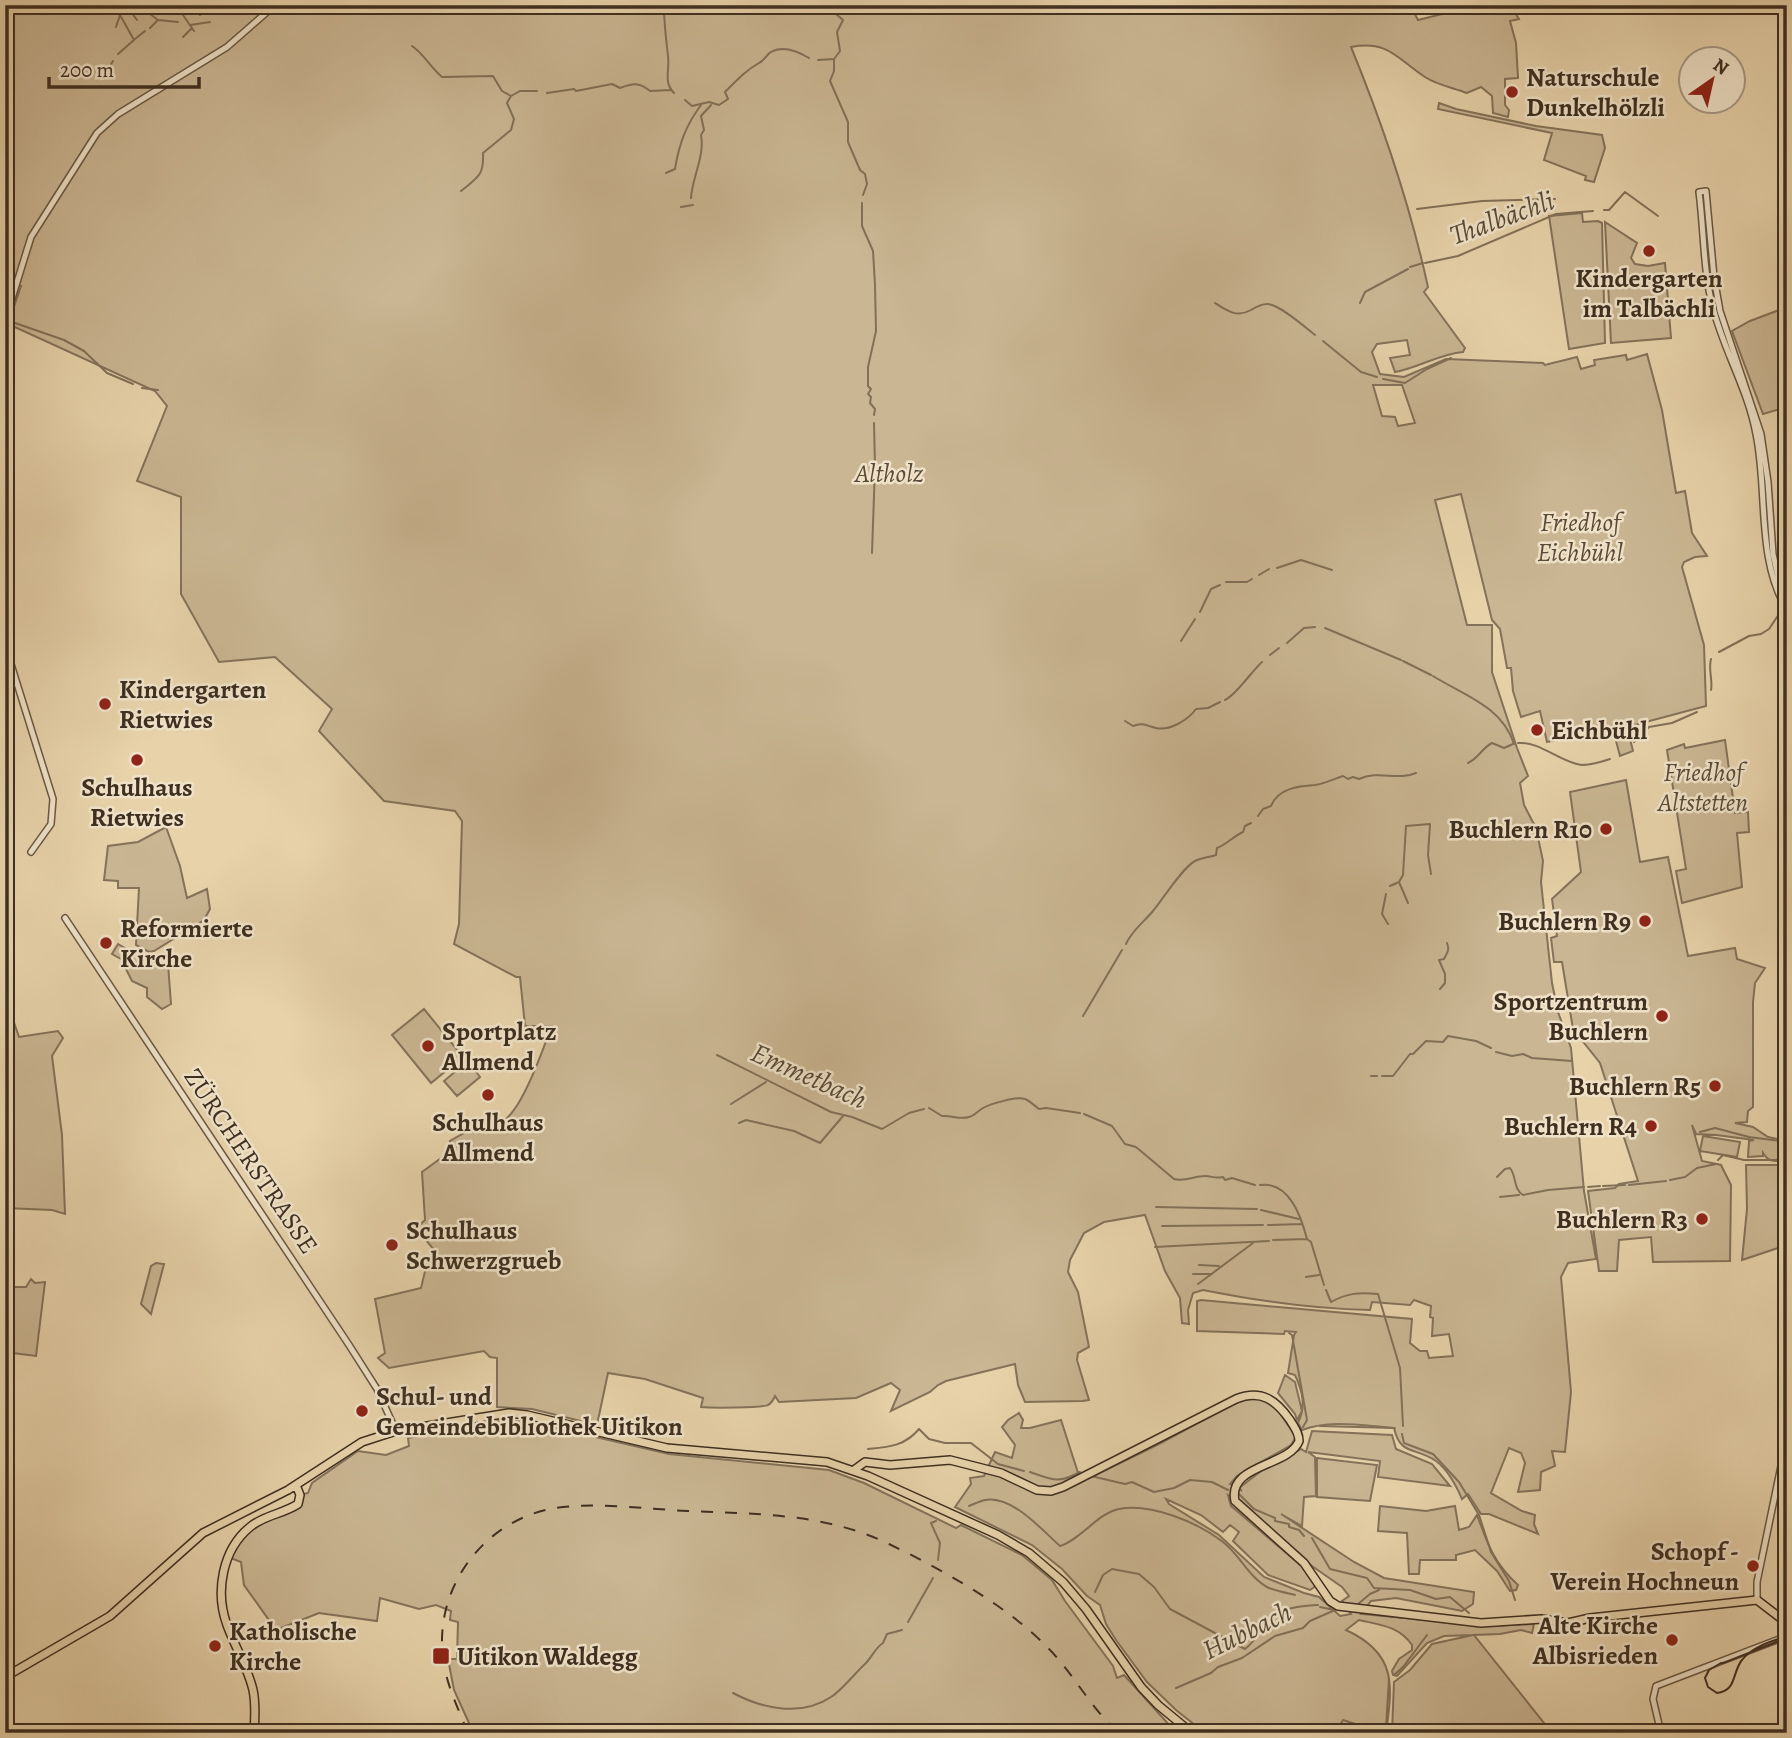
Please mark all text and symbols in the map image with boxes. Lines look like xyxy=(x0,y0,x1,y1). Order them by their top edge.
scale bar xyxy=(49,46,200,90)
north arrow xyxy=(1676,46,1746,116)
text: N xyxy=(1708,52,1734,81)
text: 200 m xyxy=(60,56,114,84)
place label: Naturschule Dunkelhölzli xyxy=(1526,60,1665,125)
marker: Naturschule Dunkelhölzli xyxy=(1504,84,1520,100)
water label: Thalbächli xyxy=(1445,182,1559,254)
marker: Kindergarten im Talbächli xyxy=(1641,243,1657,259)
place label: Kindergarten im Talbächli xyxy=(1575,261,1723,326)
park label: Altholz xyxy=(853,456,924,491)
park label: Friedhof Eichbühl xyxy=(1537,505,1625,570)
place label: Kindergarten Rietwies xyxy=(119,672,267,737)
marker: Kindergarten Rietwies xyxy=(97,696,113,712)
place label: Eichbühl xyxy=(1551,713,1647,748)
marker: Eichbühl xyxy=(1529,722,1545,738)
marker: Schulhaus Rietwies xyxy=(129,752,145,768)
park label: Friedhof Altstetten xyxy=(1656,755,1748,820)
place label: Schulhaus Rietwies xyxy=(81,770,193,835)
place label: Buchlern R10 xyxy=(1449,812,1592,847)
marker: Buchlern R10 xyxy=(1598,821,1614,837)
place label: Buchlern R9 xyxy=(1498,904,1631,939)
place label: Reformierte Kirche xyxy=(120,911,253,976)
marker: Buchlern R9 xyxy=(1637,913,1653,929)
marker: Reformierte Kirche xyxy=(98,935,114,951)
place label: Sportzentrum Buchlern xyxy=(1493,984,1648,1049)
marker: Sportzentrum Buchlern xyxy=(1654,1008,1670,1024)
place label: Sportplatz Allmend xyxy=(441,1014,557,1079)
water label: Emmetbach xyxy=(745,1034,873,1118)
marker: Sportplatz Allmend xyxy=(420,1038,436,1054)
street label: ZÜRCHERSTRASSE xyxy=(176,1061,326,1261)
place label: Buchlern R5 xyxy=(1569,1069,1701,1104)
marker: Buchlern R5 xyxy=(1707,1078,1723,1094)
marker: Schulhaus Allmend xyxy=(480,1087,496,1103)
place label: Schulhaus Allmend xyxy=(432,1105,544,1170)
place label: Buchlern R4 xyxy=(1504,1109,1637,1144)
marker: Buchlern R4 xyxy=(1643,1118,1659,1134)
place label: Buchlern R3 xyxy=(1556,1202,1688,1237)
marker: Buchlern R3 xyxy=(1694,1211,1710,1227)
place label: Schulhaus Schwerzgrueb xyxy=(406,1213,561,1278)
marker: Schulhaus Schwerzgrueb xyxy=(384,1237,400,1253)
place label: Schul- und Gemeindebibliothek Uitikon xyxy=(376,1379,683,1444)
marker: Schul- und Gemeindebibliothek Uitikon xyxy=(354,1403,370,1419)
place label: Schopf - Verein Hochneun xyxy=(1549,1534,1739,1599)
marker: Schopf - Verein Hochneun xyxy=(1745,1558,1761,1574)
water label: Hubbach xyxy=(1196,1593,1298,1669)
place label: Alte Kirche Albisrieden xyxy=(1532,1608,1658,1673)
place label: Katholische Kirche xyxy=(229,1614,357,1679)
marker: Alte Kirche Albisrieden xyxy=(1664,1632,1680,1648)
marker: Katholische Kirche xyxy=(207,1638,223,1654)
place label: Uitikon Waldegg xyxy=(457,1639,639,1674)
marker: Uitikon Waldegg xyxy=(431,1646,451,1666)

